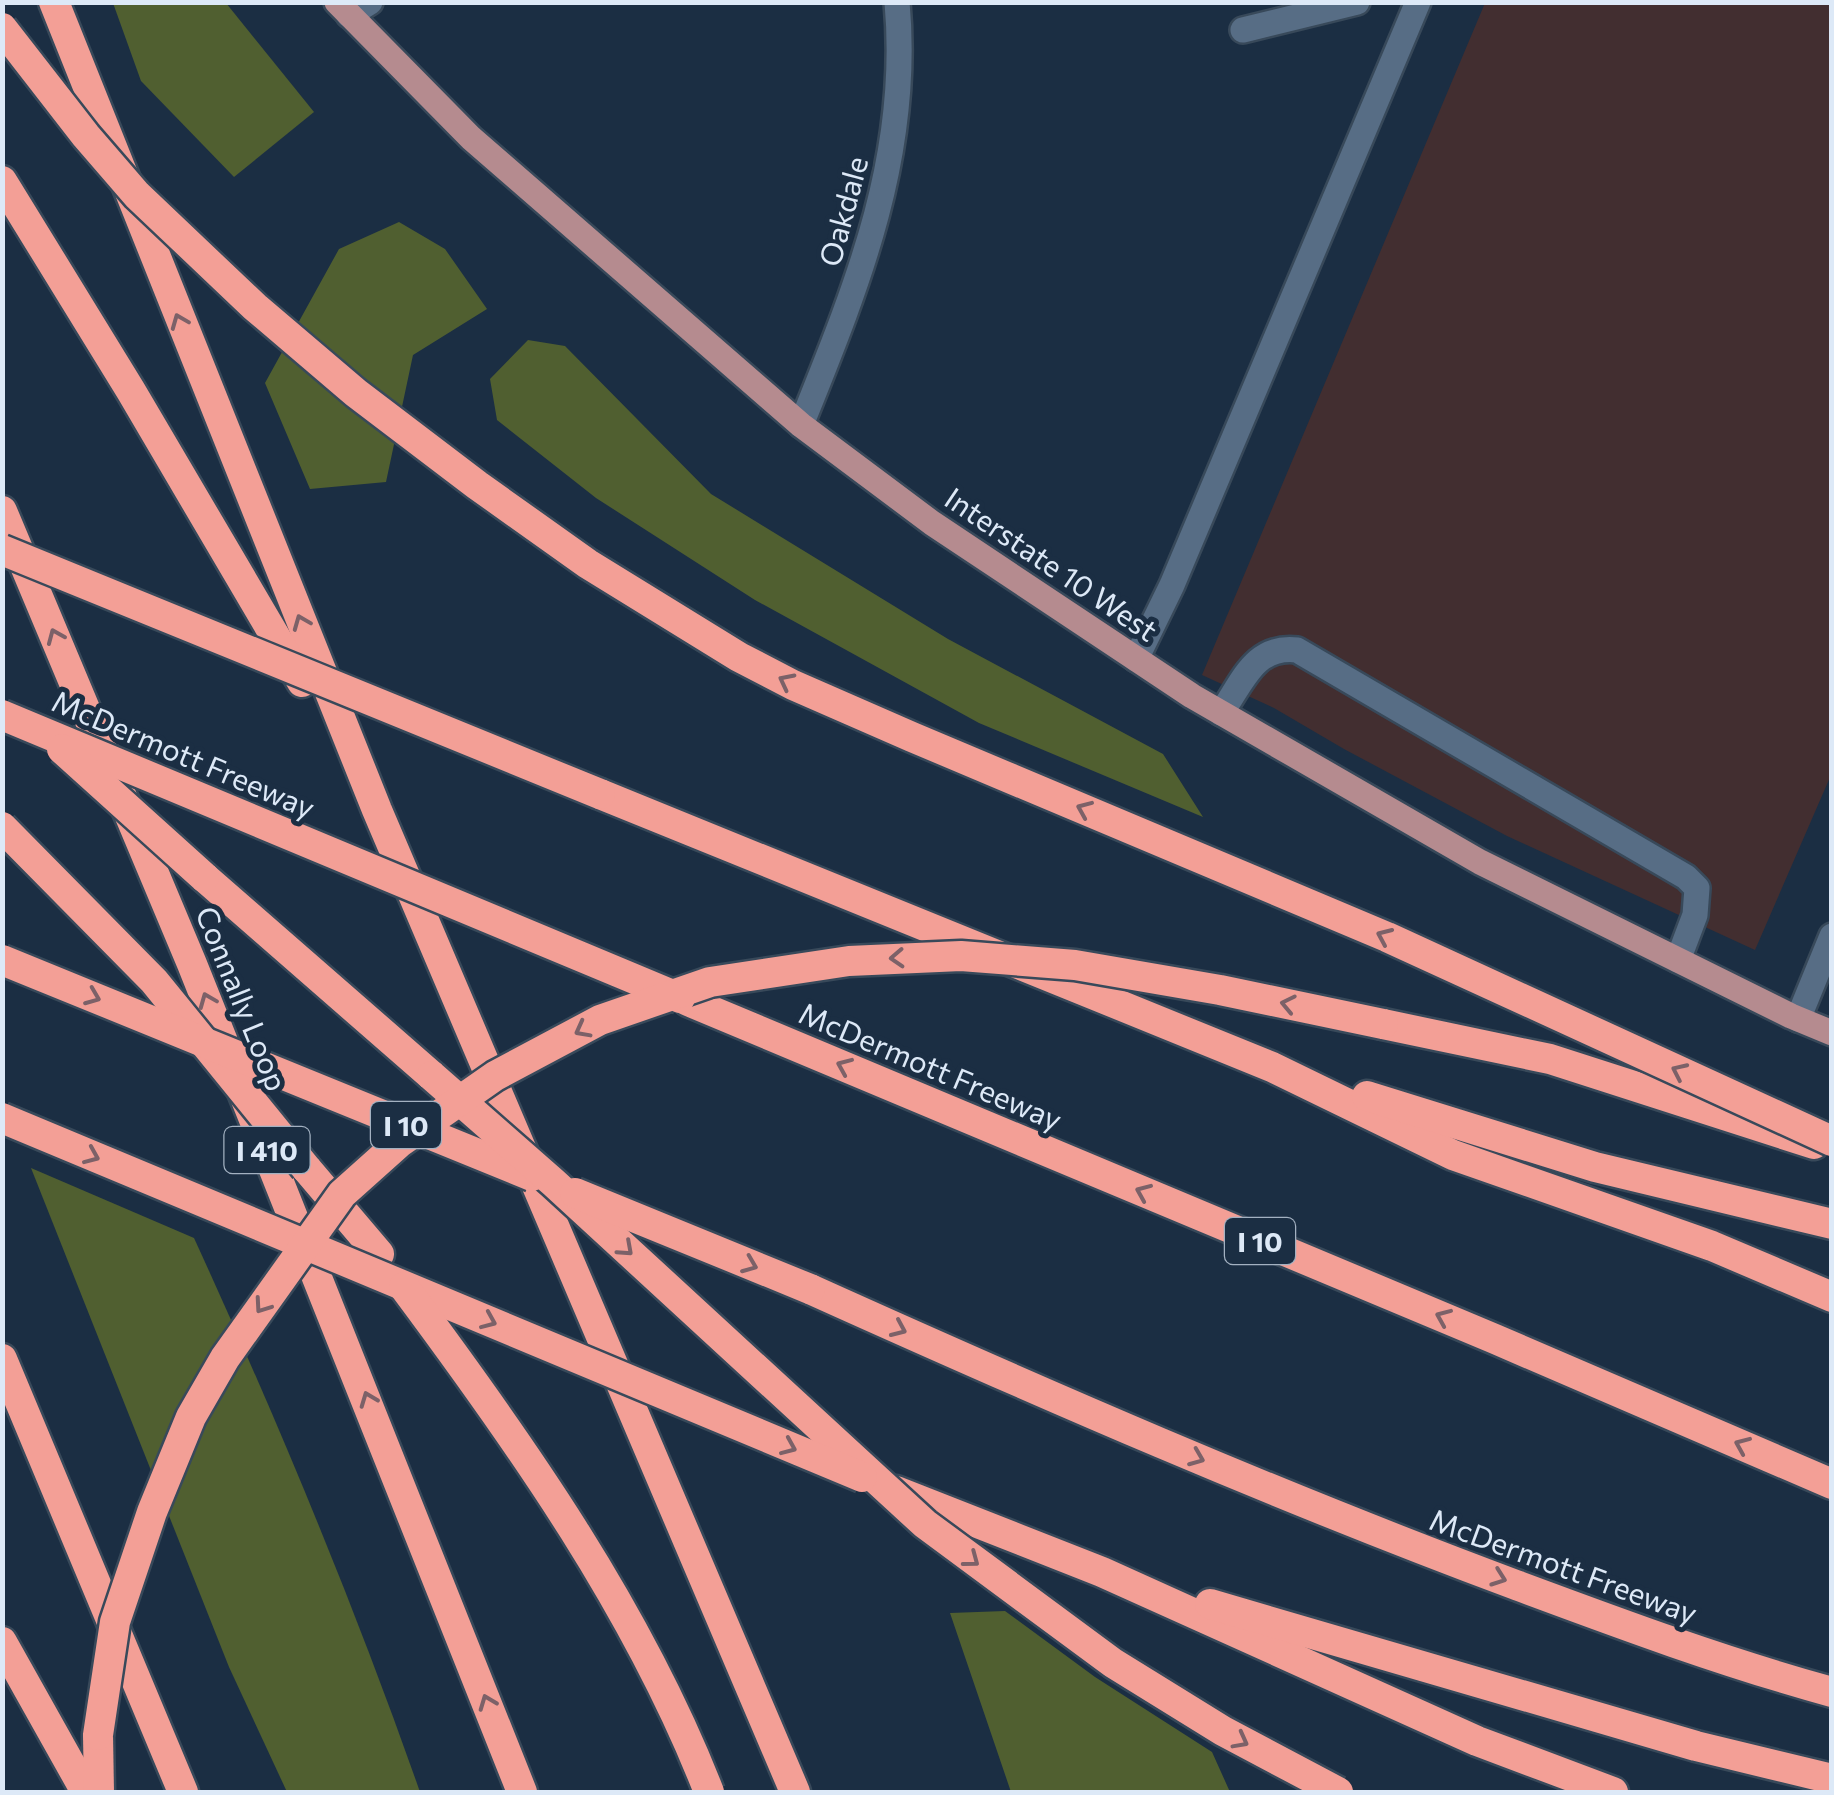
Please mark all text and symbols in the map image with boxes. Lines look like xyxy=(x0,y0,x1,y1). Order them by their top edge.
street label: Oakdale xyxy=(810,152,874,270)
one-way arrow xyxy=(171,313,191,330)
street label: Interstate 10 West xyxy=(939,478,1165,648)
one-way arrow xyxy=(292,614,312,632)
one-way arrow xyxy=(46,628,66,646)
one-way arrow xyxy=(778,673,796,693)
street label: McDermott Freeway xyxy=(47,681,321,825)
one-way arrow xyxy=(1076,801,1094,821)
street label: Connally Loop xyxy=(189,900,297,1096)
one-way arrow xyxy=(1376,928,1394,948)
one-way arrow xyxy=(888,948,904,969)
one-way arrow xyxy=(83,985,101,1005)
one-way arrow xyxy=(198,993,218,1010)
street label: McDermott Freeway xyxy=(794,993,1068,1137)
one-way arrow xyxy=(1280,994,1297,1015)
one-way arrow xyxy=(575,1017,593,1037)
one-way arrow xyxy=(836,1058,853,1078)
one-way arrow xyxy=(1671,1064,1689,1084)
road number: I 10 xyxy=(371,1102,441,1148)
road number: I 410 xyxy=(224,1127,310,1173)
one-way arrow xyxy=(83,1144,100,1164)
one-way arrow xyxy=(1136,1184,1154,1204)
road number: I 10 xyxy=(1225,1218,1295,1264)
one-way arrow xyxy=(614,1237,633,1255)
one-way arrow xyxy=(741,1253,758,1273)
one-way arrow xyxy=(256,1295,274,1314)
one-way arrow xyxy=(1435,1309,1453,1329)
one-way arrow xyxy=(479,1310,497,1330)
one-way arrow xyxy=(889,1317,907,1337)
one-way arrow xyxy=(360,1391,380,1409)
one-way arrow xyxy=(779,1435,797,1455)
one-way arrow xyxy=(1734,1437,1752,1457)
one-way arrow xyxy=(1187,1446,1205,1466)
street label: McDermott Freeway xyxy=(1425,1499,1703,1631)
one-way arrow xyxy=(961,1548,979,1565)
one-way arrow xyxy=(1489,1566,1507,1586)
one-way arrow xyxy=(478,1694,498,1711)
one-way arrow xyxy=(1231,1728,1249,1748)

